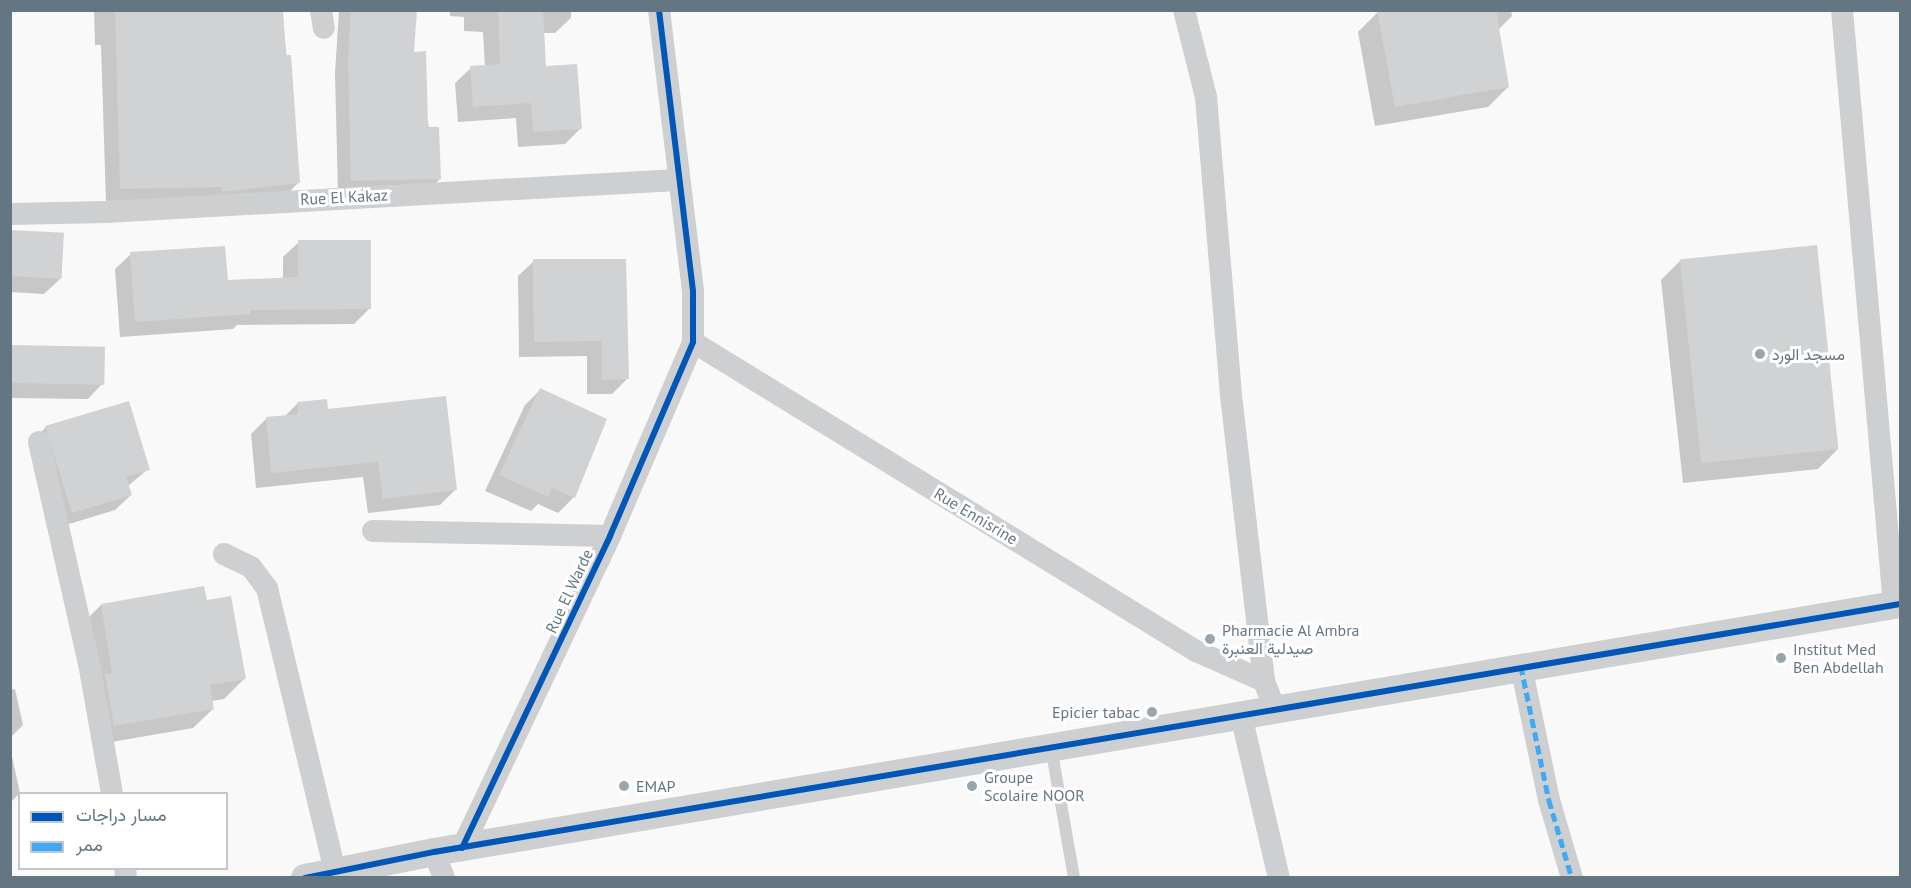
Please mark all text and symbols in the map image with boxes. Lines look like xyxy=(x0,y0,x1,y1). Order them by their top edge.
street label: Rue El Kakaz xyxy=(300,185,388,209)
place label: مسجد الورد xyxy=(1772,344,1845,364)
marker: مسجد الورد xyxy=(1753,347,1767,361)
street label: Rue Ennisrine xyxy=(931,484,1021,548)
street label: Rue El Warde xyxy=(541,546,597,636)
place label: Pharmacie Al Ambra صيدلية العنبرة xyxy=(1222,620,1361,658)
marker: Pharmacie Al Ambra صيدلية العنبرة xyxy=(1203,632,1217,646)
place label: Institut Med Ben Abdellah xyxy=(1793,639,1884,677)
marker: Institut Med Ben Abdellah xyxy=(1774,651,1788,665)
place label: Epicier tabac xyxy=(1052,702,1140,722)
marker: Epicier tabac xyxy=(1145,705,1159,719)
place label: Groupe Scolaire NOOR xyxy=(984,767,1085,805)
place label: EMAP xyxy=(636,776,676,796)
marker: EMAP xyxy=(617,779,631,793)
marker: Groupe Scolaire NOOR xyxy=(965,779,979,793)
legend xyxy=(18,792,228,870)
text: مسار دراجات xyxy=(76,803,167,826)
text: ممر xyxy=(76,833,103,856)

